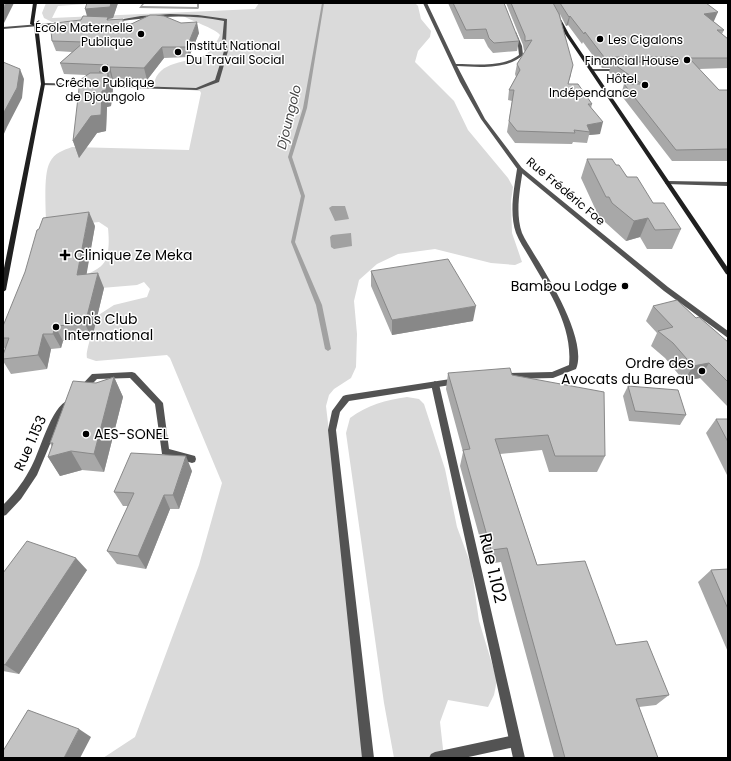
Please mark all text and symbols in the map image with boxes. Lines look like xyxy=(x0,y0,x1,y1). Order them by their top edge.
place label: École Maternelle Publique xyxy=(35,19,133,50)
marker: École Maternelle Publique xyxy=(136,29,146,39)
place label: Les Cigalons xyxy=(608,31,683,48)
marker: Les Cigalons xyxy=(595,34,605,44)
place label: Institut National Du Travail Social xyxy=(186,37,284,68)
marker: Institut National Du Travail Social xyxy=(173,47,183,57)
place label: Financial House xyxy=(585,52,679,69)
marker: Financial House xyxy=(682,55,692,65)
marker: Crêche Publique de Djoungolo xyxy=(100,64,110,74)
place label: Hôtel Indépendance xyxy=(549,70,637,101)
place label: Crêche Publique de Djoungolo xyxy=(56,74,154,105)
marker: Hôtel Indépendance xyxy=(640,80,650,90)
water label: Djoungolo xyxy=(272,83,306,151)
street label: Rue Frédéric Foe xyxy=(523,153,609,229)
place label: Clinique Ze Meka xyxy=(74,245,192,265)
marker: Clinique Ze Meka xyxy=(59,249,71,261)
place label: Bambou Lodge xyxy=(511,276,617,296)
marker: Bambou Lodge xyxy=(620,281,630,291)
place label: Lion's Club International xyxy=(64,309,153,345)
marker: Lion's Club International xyxy=(51,322,61,332)
place label: Ordre des Avocats du Bareau xyxy=(561,353,694,389)
marker: Ordre des Avocats du Bareau xyxy=(697,366,707,376)
street label: Rue 1.153 xyxy=(9,412,51,474)
place label: AES-SONEL xyxy=(94,424,169,444)
marker: AES-SONEL xyxy=(81,429,91,439)
street label: Rue 1.102 xyxy=(473,531,513,606)

